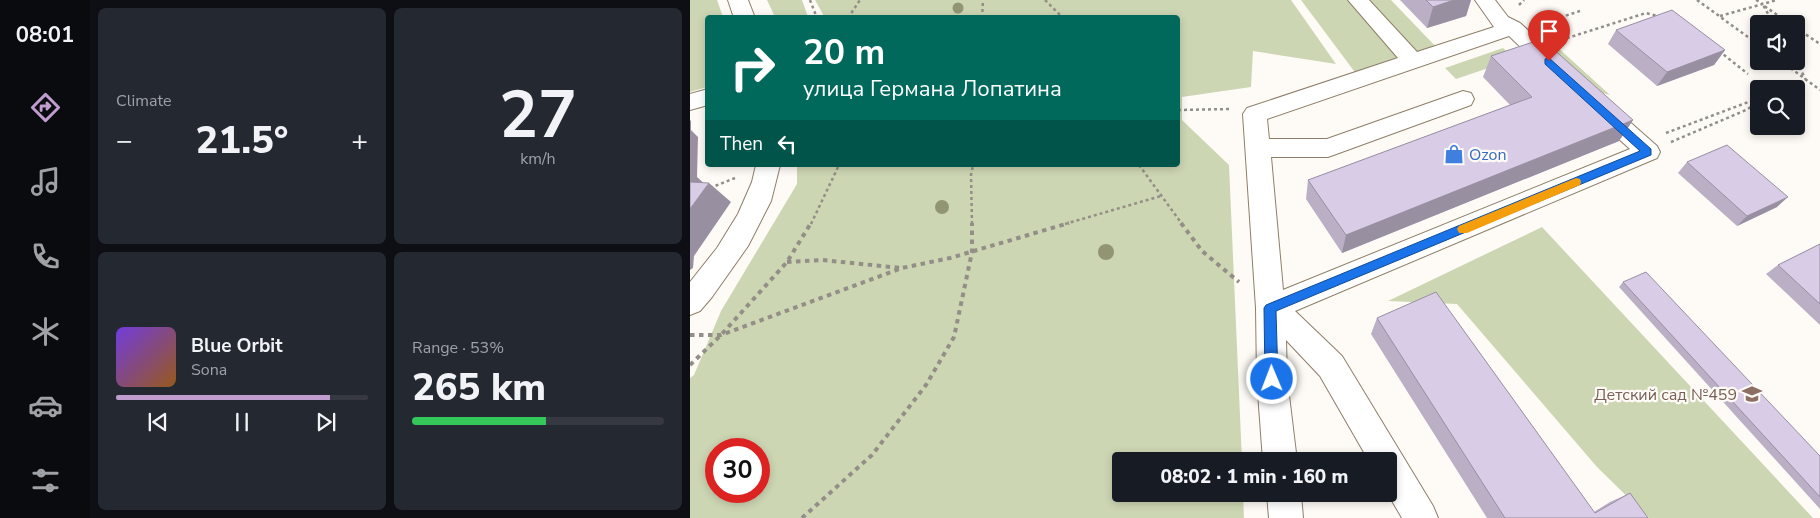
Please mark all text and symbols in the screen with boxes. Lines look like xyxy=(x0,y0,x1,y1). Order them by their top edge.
pin xyxy=(1528,10,1570,61)
map controls xyxy=(1750,15,1805,135)
button: sound xyxy=(1750,15,1805,70)
icon: arrive xyxy=(1535,17,1563,45)
text: 08:01 xyxy=(16,20,74,50)
text: 20 m xyxy=(803,29,885,76)
icon: right xyxy=(720,35,785,100)
text: 27 xyxy=(499,71,577,160)
text: улица Германа Лопатина xyxy=(803,74,1062,104)
button: search xyxy=(1750,80,1805,135)
icon: directions xyxy=(28,90,63,125)
text: Climate xyxy=(116,90,171,112)
text: 21.5° xyxy=(196,115,288,166)
text: − xyxy=(116,122,133,160)
text: + xyxy=(351,122,368,160)
icon: left xyxy=(773,130,801,158)
text: Then xyxy=(720,131,763,157)
shop icon: Ozon xyxy=(1443,143,1465,165)
place label: Ozon xyxy=(1469,144,1507,166)
text: km/h xyxy=(520,148,556,170)
icon: music xyxy=(28,164,63,199)
icon: phone xyxy=(28,239,63,274)
icon: climate xyxy=(28,314,63,349)
text: Blue Orbit xyxy=(191,333,282,359)
text: Range · 53% xyxy=(412,337,504,359)
position arrow xyxy=(1245,352,1297,404)
text: Sona xyxy=(191,359,227,381)
text: 265 km xyxy=(412,362,546,413)
school or university icon: Детский сад №459 xyxy=(1741,383,1763,405)
place label: Детский сад №459 xyxy=(1594,384,1737,406)
icon: car xyxy=(28,388,63,423)
icon: previous xyxy=(144,408,172,436)
icon: pause xyxy=(228,408,256,436)
icon: next xyxy=(312,408,340,436)
speed limit sign: 30 xyxy=(705,438,770,503)
icon: filters xyxy=(28,463,63,498)
text: 08:02 · 1 min · 160 m xyxy=(1161,464,1348,490)

